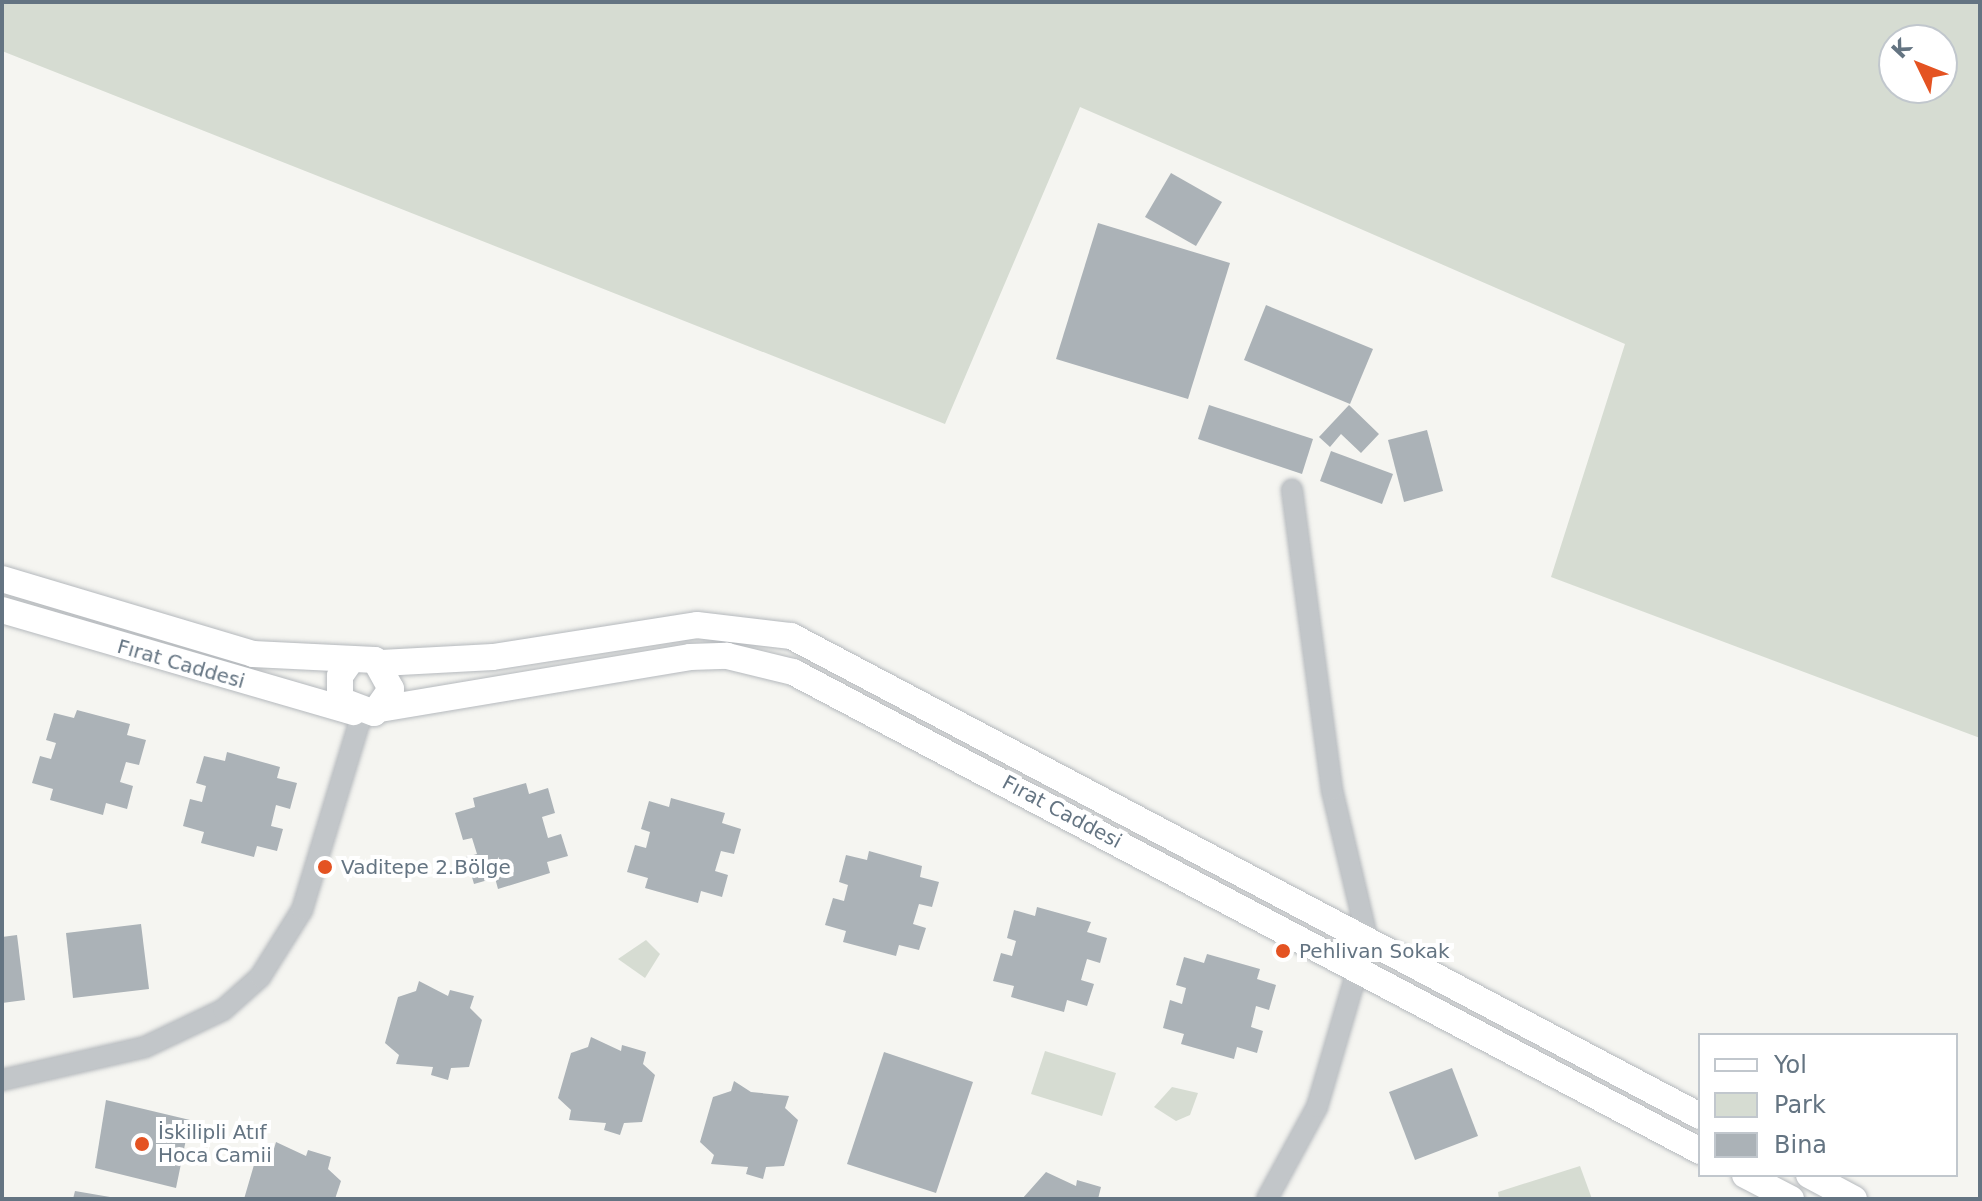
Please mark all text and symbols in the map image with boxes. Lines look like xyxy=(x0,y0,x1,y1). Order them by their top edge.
north arrow xyxy=(1878,24,1958,104)
text: K xyxy=(1887,34,1917,63)
street label: Fırat Caddesi xyxy=(114,634,248,694)
street label: Fırat Caddesi xyxy=(998,771,1126,853)
place label: Vaditepe 2.Bölge xyxy=(341,855,511,879)
marker: Vaditepe 2.Bölge xyxy=(316,858,334,876)
place label: Pehlivan Sokak xyxy=(1299,939,1450,963)
marker: Pehlivan Sokak xyxy=(1274,942,1292,960)
legend xyxy=(1698,1033,1958,1177)
text: Yol xyxy=(1774,1051,1807,1079)
text: Park xyxy=(1774,1091,1826,1119)
place label: İskilipli Atıf Hoca Camii xyxy=(158,1120,272,1167)
text: Bina xyxy=(1774,1131,1827,1159)
marker: İskilipli Atıf Hoca Camii xyxy=(133,1135,151,1153)

